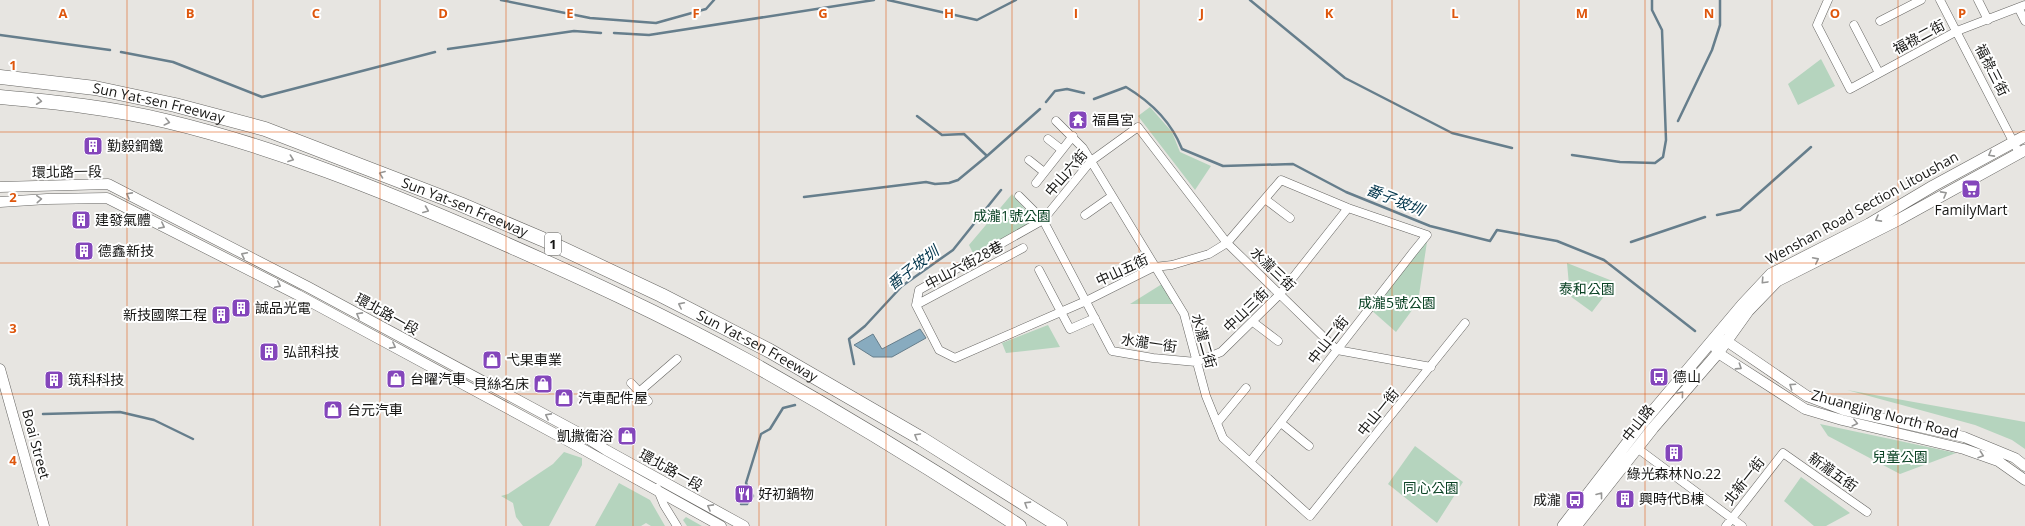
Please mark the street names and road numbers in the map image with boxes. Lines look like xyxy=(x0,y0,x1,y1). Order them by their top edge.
street label: 福祿二街 xyxy=(1890,15,1948,58)
street label: 福祿三街 xyxy=(1971,41,2014,99)
street label: Sun Yat-sen Freeway xyxy=(91,78,228,127)
street label: 中山六街 xyxy=(1040,145,1091,200)
street label: Wenshan Road Section Litoushan xyxy=(1762,147,1962,269)
street label: 環北路一段 xyxy=(32,161,102,182)
street label: Sun Yat-sen Freeway xyxy=(399,172,532,241)
road number: 1 xyxy=(545,233,561,255)
street label: 中山六街28巷 xyxy=(921,236,1006,293)
street label: 水瀧三街 xyxy=(1247,242,1300,295)
street label: 中山五街 xyxy=(1092,249,1151,290)
street label: 中山三街 xyxy=(1219,283,1272,336)
street label: 環北路一段 xyxy=(352,288,422,339)
street label: Sun Yat-sen Freeway xyxy=(694,305,822,386)
street label: 水瀧二街 xyxy=(1188,311,1221,370)
street label: 中山二街 xyxy=(1303,312,1352,368)
street label: 水瀧一街 xyxy=(1120,329,1178,356)
street label: 中山一街 xyxy=(1353,384,1403,439)
street label: Zhuangjing North Road xyxy=(1810,385,1961,442)
street label: 中山路 xyxy=(1617,400,1658,445)
street label: Boai Street xyxy=(18,407,55,481)
street label: 環北路一段 xyxy=(636,444,706,495)
street label: 新瀧五街 xyxy=(1805,448,1862,495)
street label: 北新一街 xyxy=(1719,453,1768,509)

